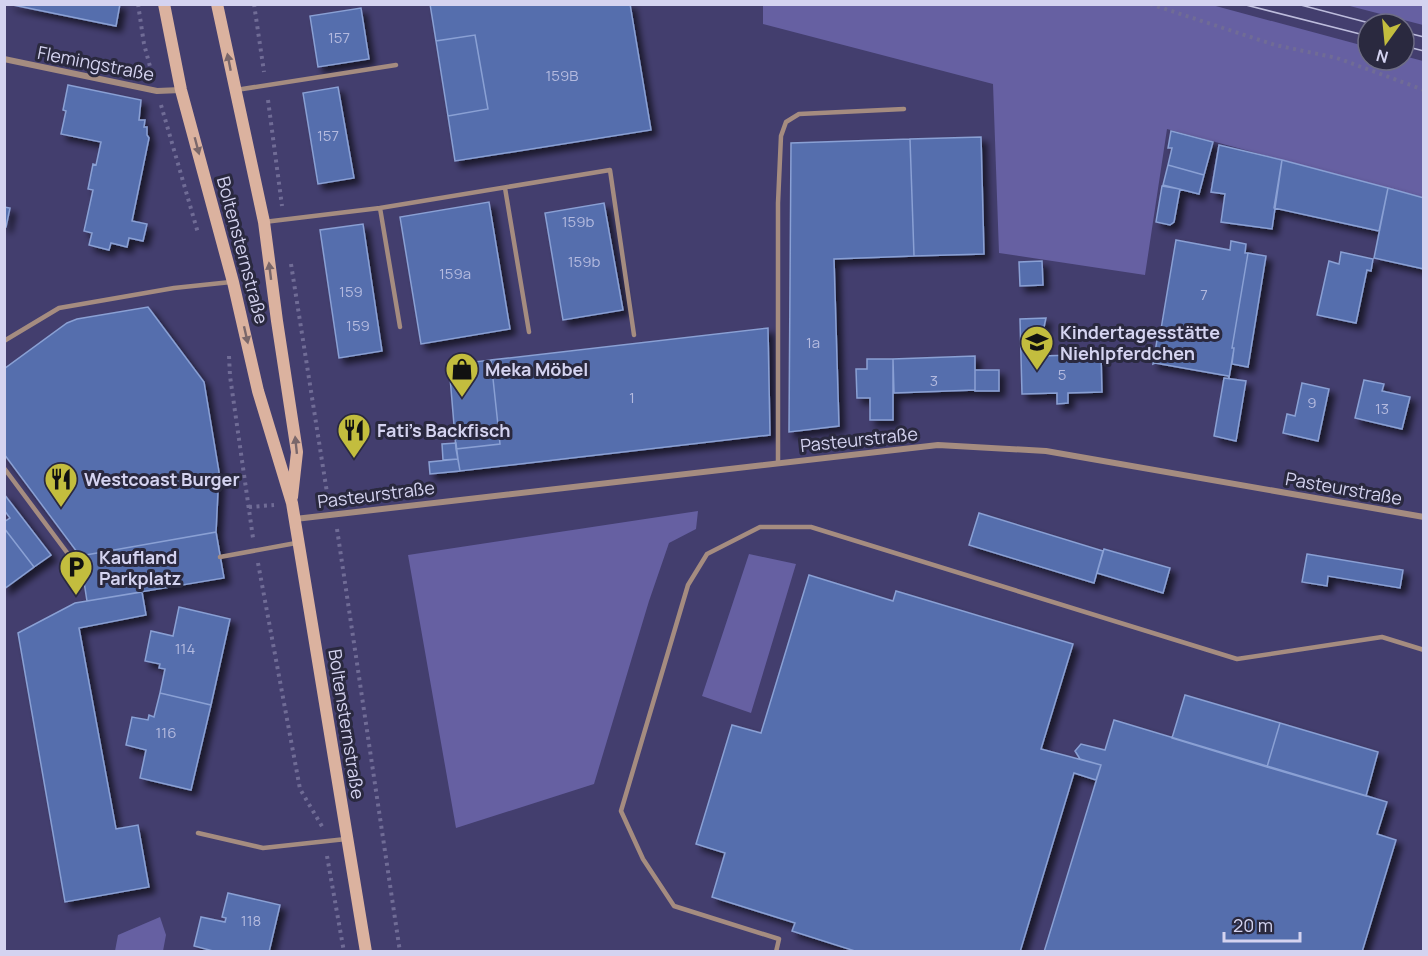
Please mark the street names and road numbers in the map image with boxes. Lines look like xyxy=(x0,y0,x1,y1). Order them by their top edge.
street label: Flemingstraße xyxy=(36,40,156,86)
street label: Boltensternstraße xyxy=(212,174,274,326)
street label: Pasteurstraße xyxy=(799,421,919,457)
street label: Pasteurstraße xyxy=(1284,466,1404,510)
street label: Pasteurstraße xyxy=(316,475,436,513)
street label: Boltensternstraße xyxy=(323,647,371,801)

